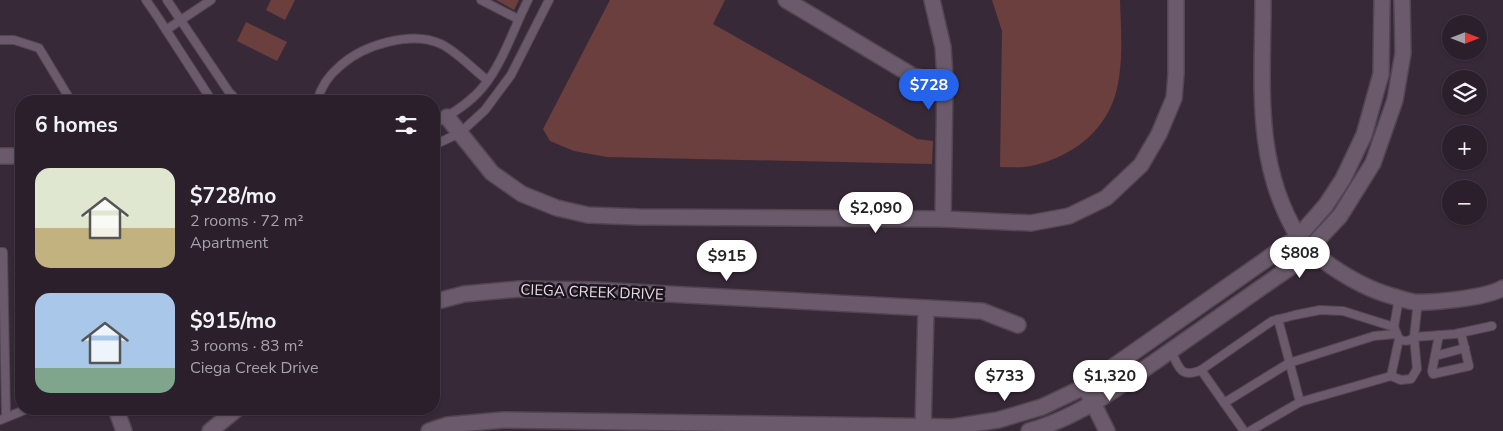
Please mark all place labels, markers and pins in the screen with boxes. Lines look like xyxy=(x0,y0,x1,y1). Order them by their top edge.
pin: $728 xyxy=(899,68,959,111)
pin: $2,090 xyxy=(835,192,917,234)
pin: $808 xyxy=(1270,236,1330,279)
pin: $915 xyxy=(697,240,757,282)
pin: $733 xyxy=(975,360,1035,402)
pin: $1,320 xyxy=(1069,360,1151,402)

